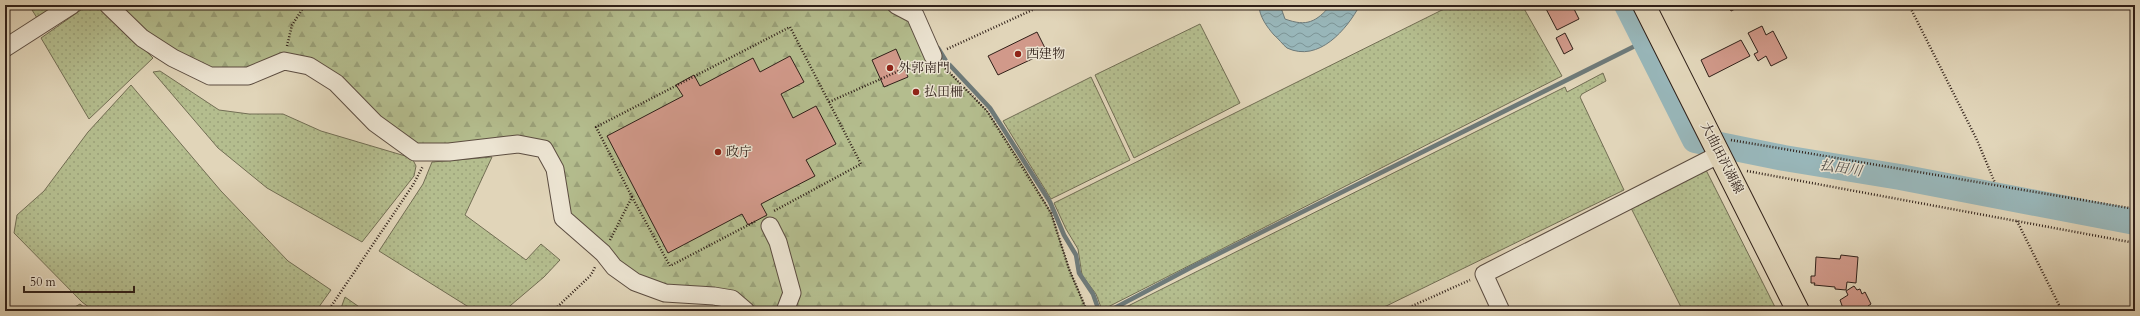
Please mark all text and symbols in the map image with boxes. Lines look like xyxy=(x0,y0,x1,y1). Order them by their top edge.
place label: 西建物 xyxy=(1026,45,1065,63)
marker: 西建物 xyxy=(1013,49,1023,59)
place label: 外郭南門 xyxy=(898,59,950,77)
marker: 外郭南門 xyxy=(885,63,895,73)
place label: 払田柵 xyxy=(924,83,963,101)
marker: 払田柵 xyxy=(911,87,921,97)
street label: 大曲田沢湖線 xyxy=(1696,119,1748,197)
place label: 政庁 xyxy=(726,143,752,161)
marker: 政庁 xyxy=(713,147,723,157)
water label: 払田川 xyxy=(1819,155,1865,181)
scale bar xyxy=(24,268,134,294)
text: 50 m xyxy=(30,274,57,290)

